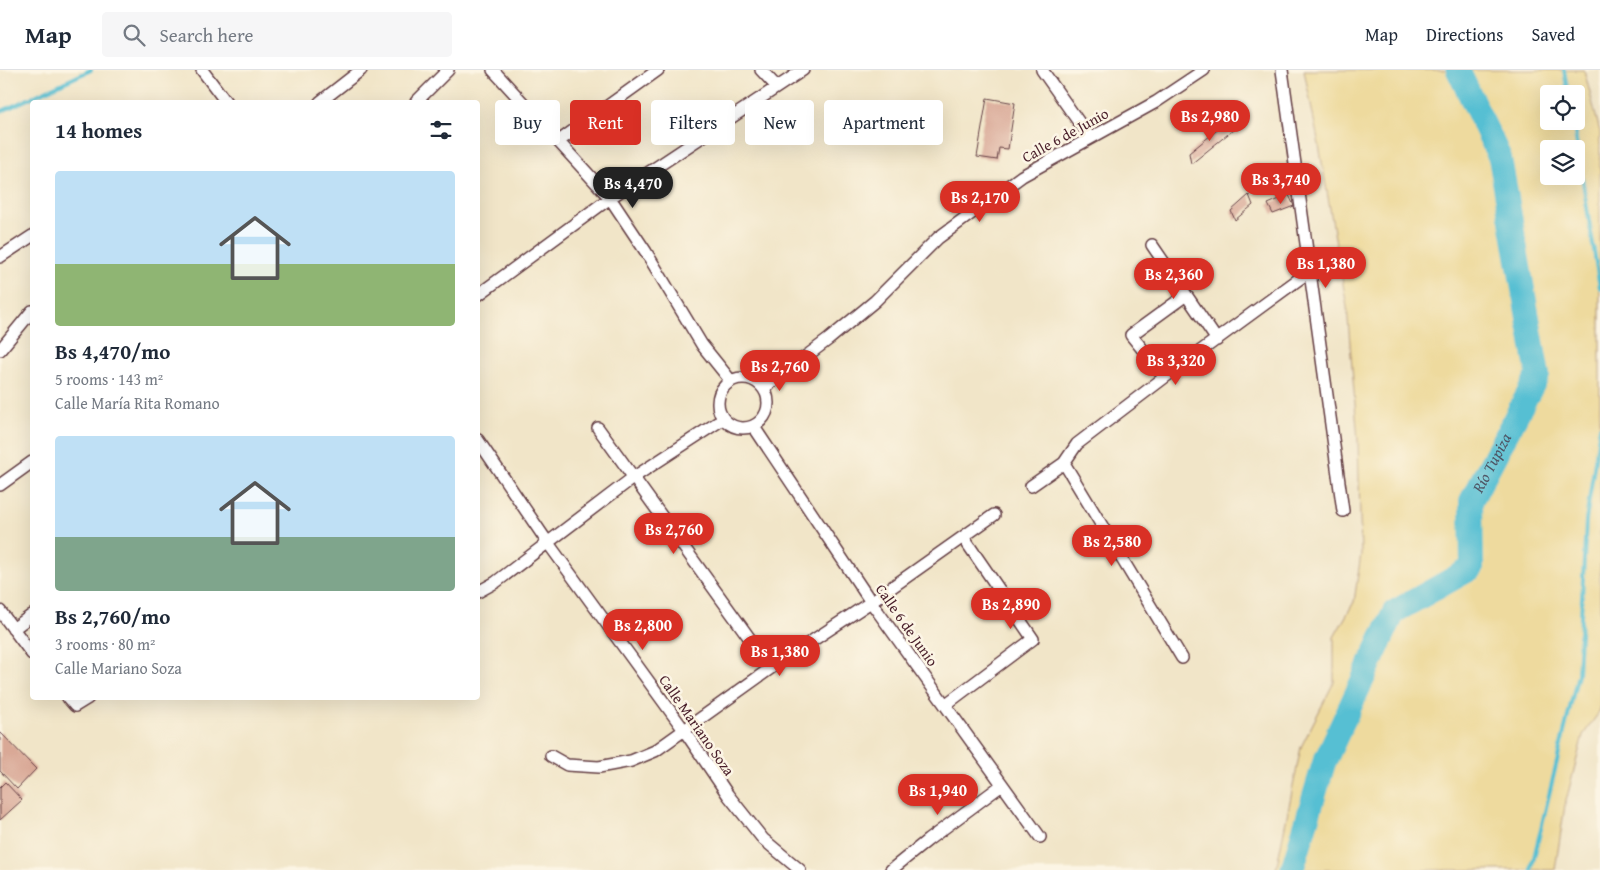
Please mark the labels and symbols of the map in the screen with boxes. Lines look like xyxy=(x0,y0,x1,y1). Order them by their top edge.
pin: Bs 2,980 xyxy=(1158,100,1262,142)
street label: Calle 6 de Junio xyxy=(1018,102,1112,167)
pin: Bs 3,740 xyxy=(1229,162,1333,205)
pin: Bs 4,470 xyxy=(581,166,685,209)
pin: Bs 2,170 xyxy=(928,180,1032,223)
pin: Bs 1,380 xyxy=(1274,246,1378,289)
pin: Bs 2,360 xyxy=(1122,258,1226,300)
pin: Bs 3,320 xyxy=(1124,344,1228,386)
pin: Bs 2,760 xyxy=(728,350,832,392)
water label: Río Tupiza xyxy=(1465,428,1517,498)
pin: Bs 2,760 xyxy=(622,512,726,555)
pin: Bs 2,580 xyxy=(1060,524,1164,567)
street label: Calle 6 de Junio xyxy=(871,580,943,671)
pin: Bs 2,890 xyxy=(959,588,1063,630)
pin: Bs 2,800 xyxy=(591,608,695,651)
pin: Bs 1,380 xyxy=(728,634,832,677)
street label: Calle Mariano Soza xyxy=(654,670,740,780)
pin: Bs 1,940 xyxy=(886,774,990,816)

